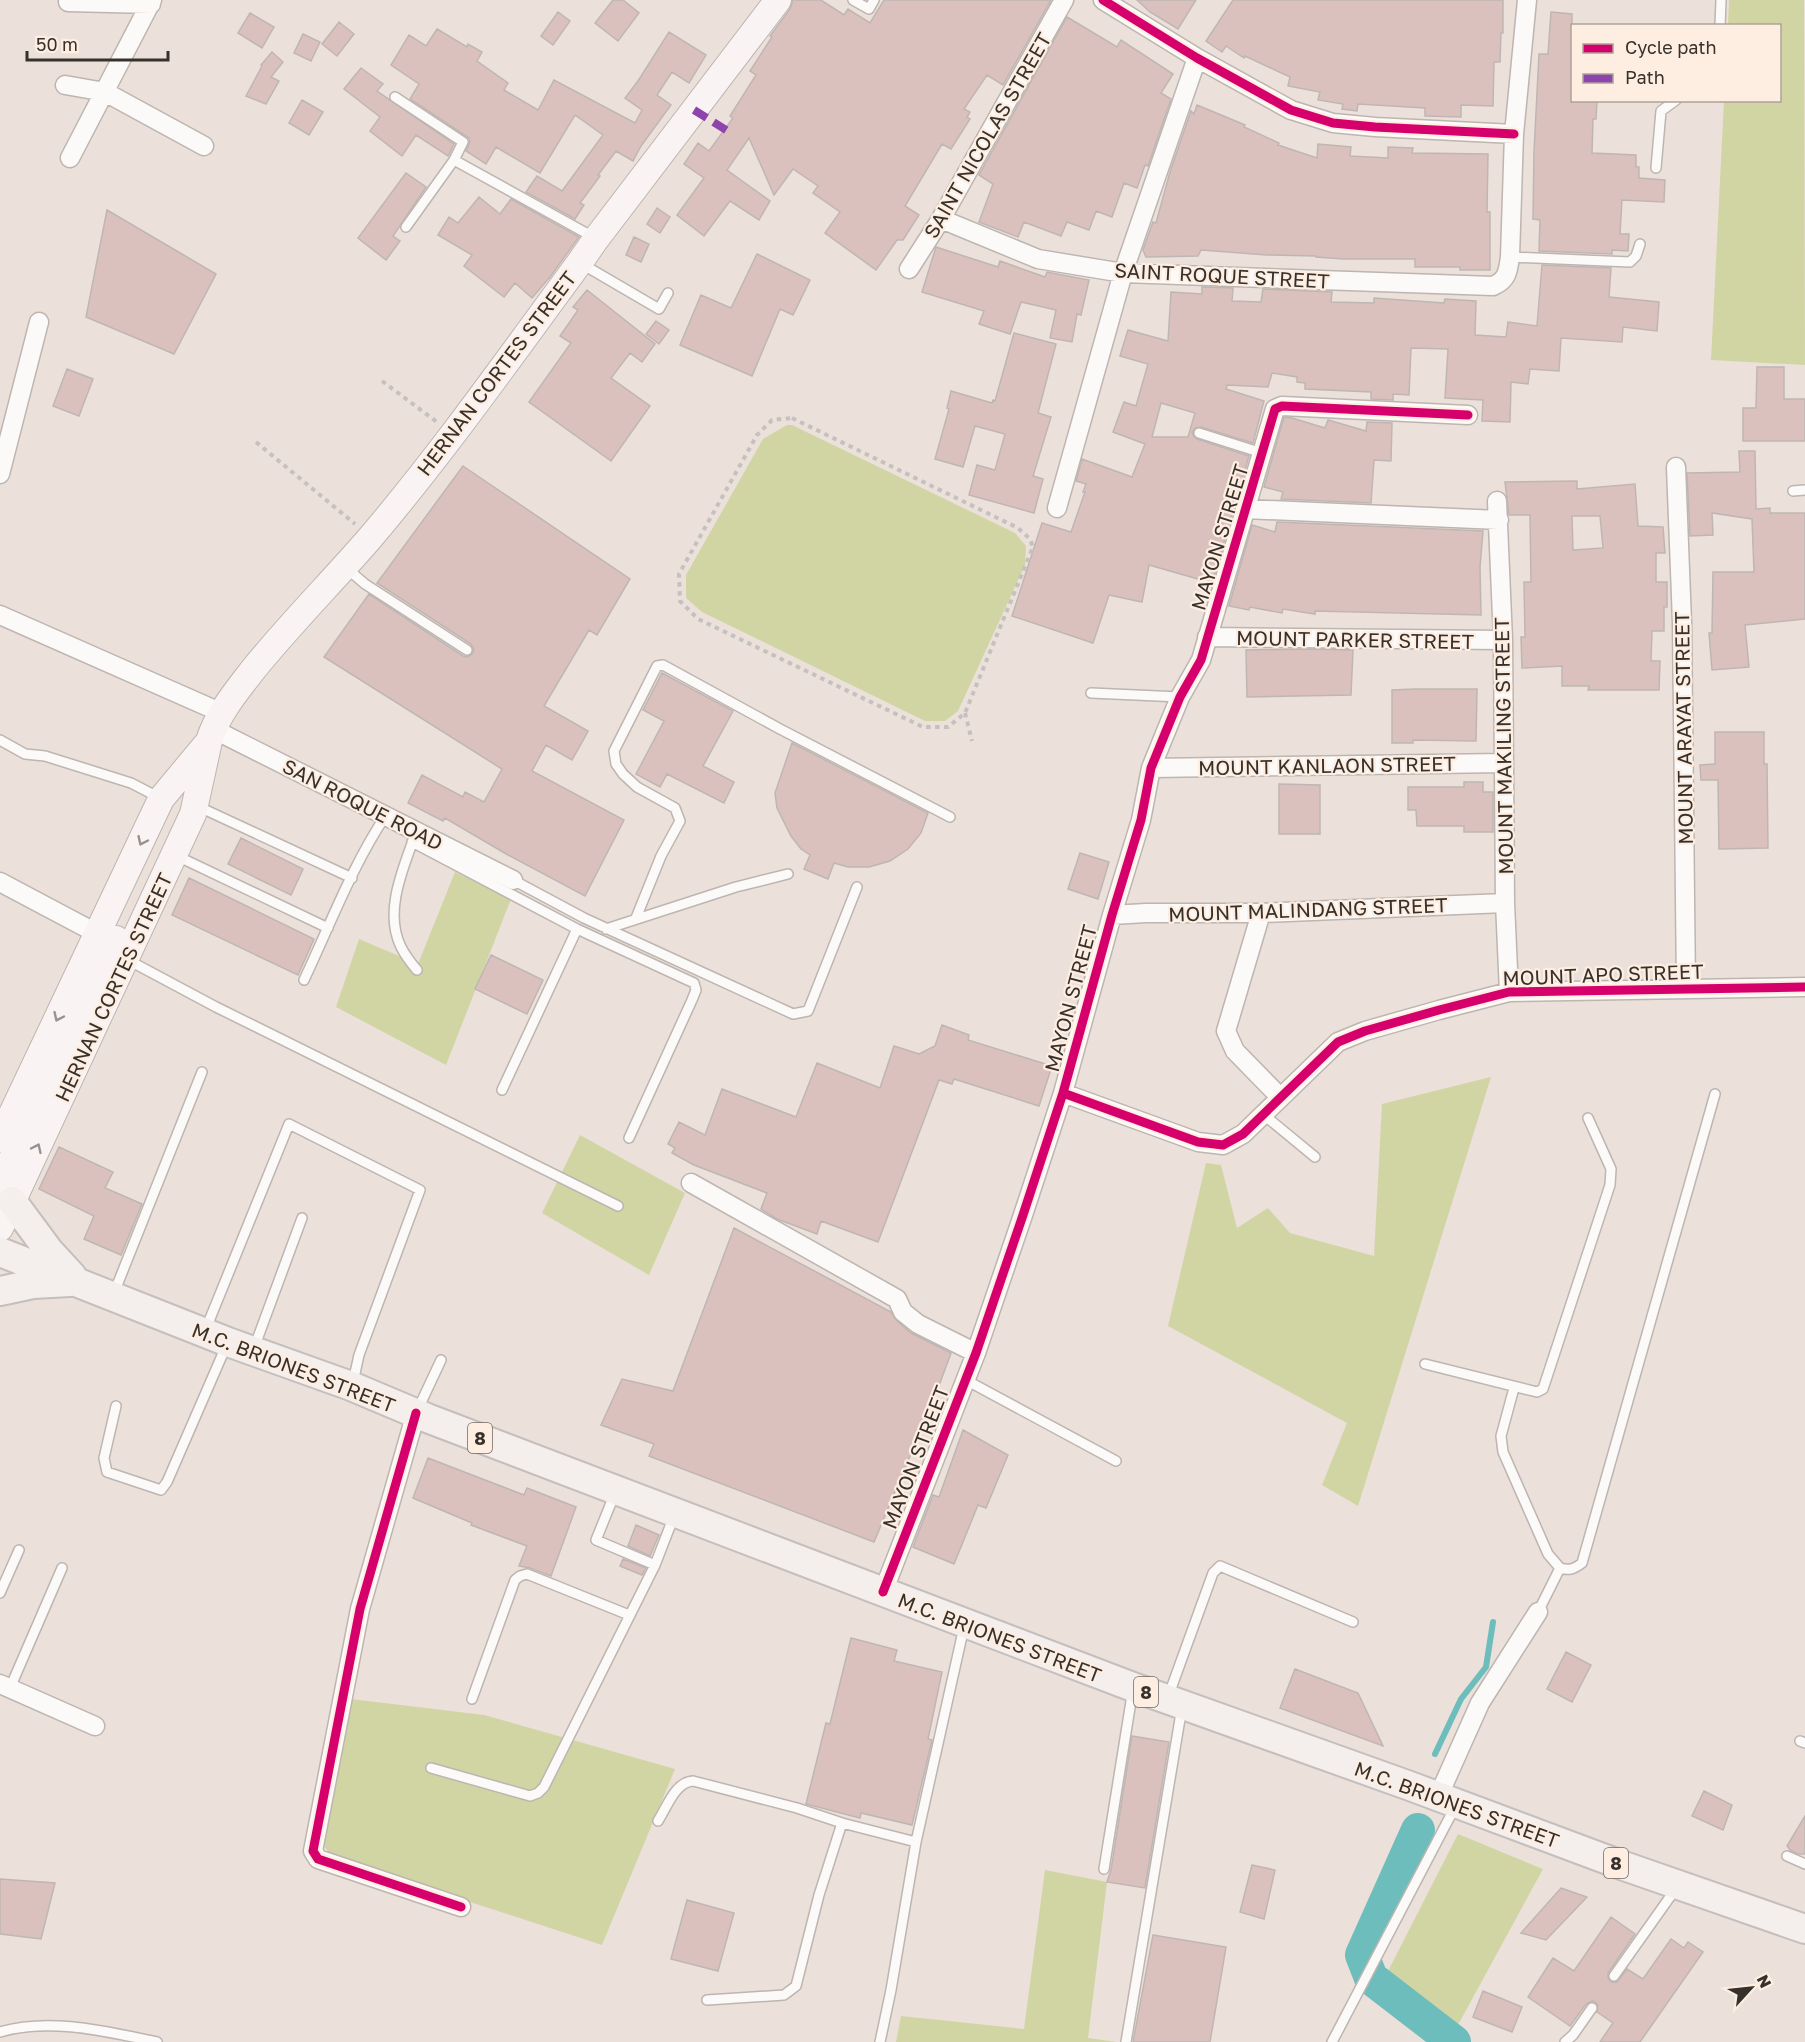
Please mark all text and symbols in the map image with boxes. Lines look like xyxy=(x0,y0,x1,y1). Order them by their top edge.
scale bar xyxy=(27,24,168,62)
legend xyxy=(1571,24,1781,102)
street label: SAINT NICOLAS STREET xyxy=(918,28,1056,242)
text: 50 m xyxy=(36,33,78,55)
text: Cycle path xyxy=(1625,36,1717,58)
text: Path xyxy=(1625,66,1665,88)
street label: SAINT ROQUE STREET xyxy=(1114,257,1330,293)
street label: HERNAN CORTES STREET xyxy=(411,266,581,480)
street label: MAYON STREET xyxy=(1185,461,1253,613)
street label: MOUNT ARAYAT STREET xyxy=(1669,611,1697,845)
street label: MOUNT MAKILING STREET xyxy=(1489,617,1517,875)
street label: MOUNT PARKER STREET xyxy=(1236,625,1474,653)
street label: MOUNT KANLAON STREET xyxy=(1198,751,1456,779)
street label: SAN ROQUE ROAD xyxy=(279,753,447,855)
one-way arrow xyxy=(137,834,149,845)
street label: HERNAN CORTES STREET xyxy=(49,869,177,1105)
street label: MOUNT MALINDANG STREET xyxy=(1168,892,1448,926)
street label: MAYON STREET xyxy=(1039,922,1101,1074)
street label: MOUNT APO STREET xyxy=(1502,958,1704,990)
one-way arrow xyxy=(54,1010,66,1021)
one-way arrow xyxy=(30,1144,42,1155)
street label: M.C. BRIONES STREET xyxy=(189,1317,399,1417)
street label: MAYON STREET xyxy=(877,1382,953,1532)
road number: 8 xyxy=(468,1423,492,1453)
street label: M.C. BRIONES STREET xyxy=(895,1587,1105,1687)
road number: 8 xyxy=(1134,1677,1158,1707)
street label: M.C. BRIONES STREET xyxy=(1351,1756,1563,1852)
road number: 8 xyxy=(1604,1848,1628,1878)
north arrow xyxy=(1721,1958,1781,2018)
text: N xyxy=(1753,1971,1776,1991)

